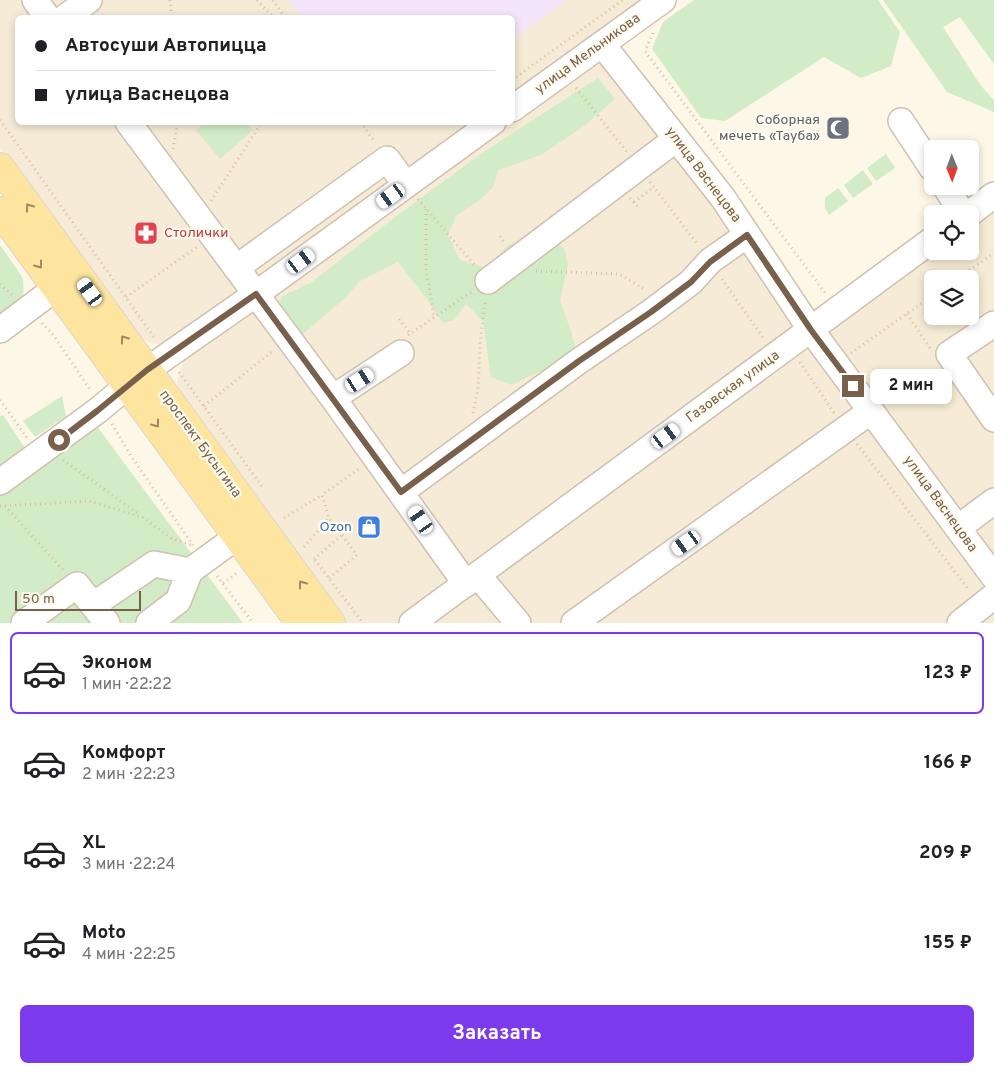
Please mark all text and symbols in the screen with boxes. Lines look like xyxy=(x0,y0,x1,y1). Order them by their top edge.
street label: улица Мельникова xyxy=(532,10,644,98)
text: Автосуши Автопицца xyxy=(65,34,267,58)
text: улица Васнецова xyxy=(65,83,229,107)
place label: Соборная мечеть «Тауба» xyxy=(719,112,820,145)
mosque icon: Соборная мечеть «Тауба» xyxy=(825,115,851,141)
street label: улица Васнецова xyxy=(662,124,744,226)
north arrow xyxy=(924,140,979,195)
map controls xyxy=(924,140,979,325)
car xyxy=(374,181,407,211)
one-way arrow xyxy=(26,203,35,213)
button: locate xyxy=(924,205,979,260)
pharmacy icon: Столички xyxy=(133,220,159,246)
place label: Столички xyxy=(164,225,228,242)
car xyxy=(284,246,317,276)
one-way arrow xyxy=(32,259,42,268)
button: layers xyxy=(924,270,979,325)
car xyxy=(75,275,104,309)
one-way arrow xyxy=(121,335,130,345)
street label: Газовская улица xyxy=(683,347,783,427)
car xyxy=(343,366,376,394)
callout: 2 мин xyxy=(870,368,953,404)
route end xyxy=(842,375,864,397)
text: 2 мин xyxy=(889,376,933,396)
street label: проспект Бусыгина xyxy=(155,387,245,501)
one-way arrow xyxy=(150,418,159,428)
car xyxy=(649,421,682,451)
route start xyxy=(48,429,70,451)
street label: улица Васнецова xyxy=(899,452,981,556)
car xyxy=(406,503,435,537)
shop icon: Ozon xyxy=(356,514,382,540)
place label: Ozon xyxy=(319,519,352,536)
car xyxy=(669,528,702,558)
one-way arrow xyxy=(299,580,308,590)
scale bar xyxy=(15,588,141,611)
text: 50 m xyxy=(22,591,55,608)
icon: car xyxy=(22,651,67,696)
text: Эконом xyxy=(82,651,152,675)
text: 123 ₽ xyxy=(924,661,972,685)
text: 1 мин · 22:22 xyxy=(82,675,172,695)
icon: car xyxy=(22,741,67,786)
text: Комфорт xyxy=(82,741,165,765)
text: 166 ₽ xyxy=(924,751,972,775)
text: 2 мин · 22:23 xyxy=(82,765,176,785)
icon: car xyxy=(22,831,67,876)
text: XL xyxy=(82,831,105,855)
text: 209 ₽ xyxy=(919,841,972,865)
text: 3 мин · 22:24 xyxy=(82,855,176,875)
icon: car xyxy=(22,921,67,966)
text: Moto xyxy=(82,921,126,945)
text: 155 ₽ xyxy=(924,931,972,955)
text: 4 мин · 22:25 xyxy=(82,945,176,965)
button: Заказать xyxy=(20,1005,974,1063)

